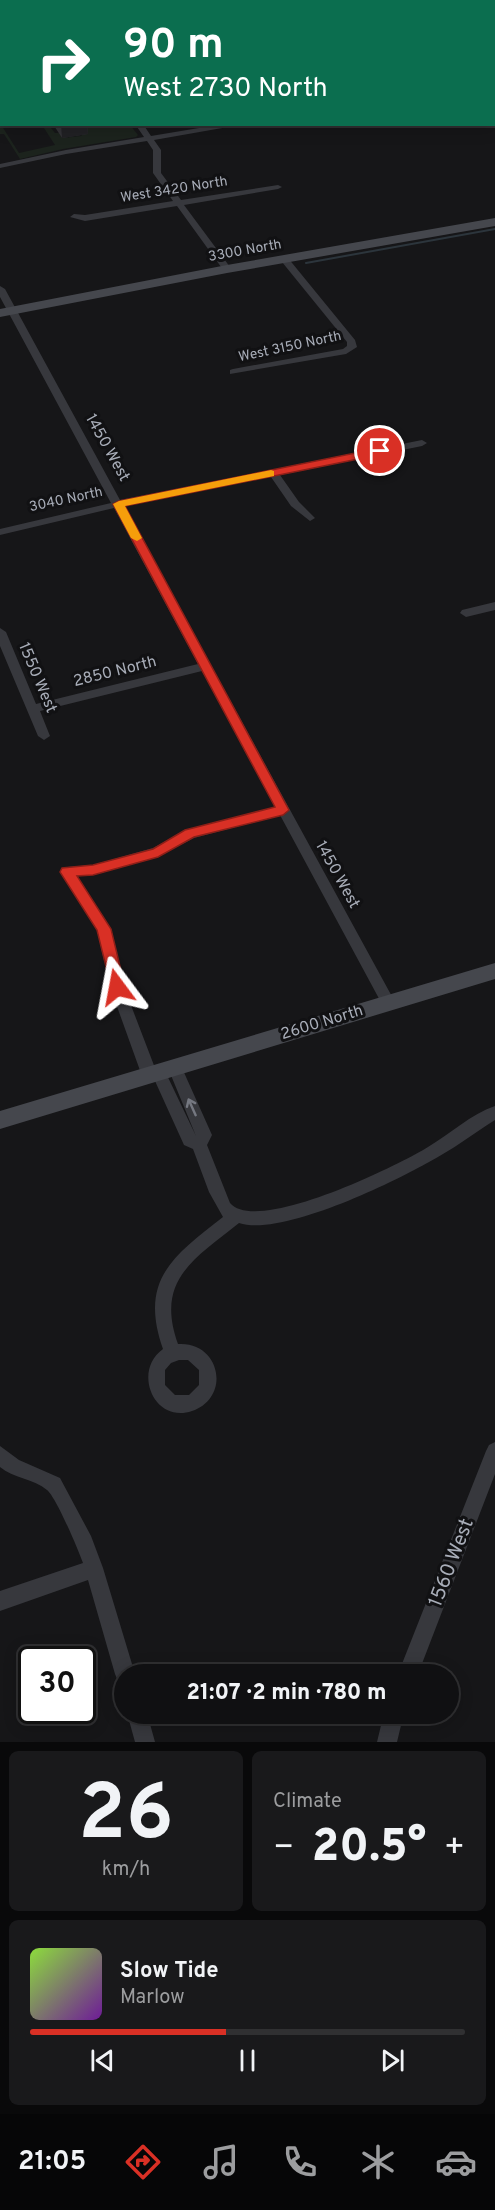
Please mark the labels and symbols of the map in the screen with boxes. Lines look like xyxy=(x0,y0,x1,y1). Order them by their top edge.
street label: West 3420 North xyxy=(119,173,229,207)
street label: 3300 North xyxy=(207,236,283,266)
street label: West 3150 North xyxy=(237,328,343,366)
street label: 1450 West xyxy=(80,411,134,485)
pin xyxy=(354,425,405,476)
street label: 3040 North xyxy=(28,484,104,516)
street label: 1550 West xyxy=(13,640,61,716)
street label: 2850 North xyxy=(71,652,159,692)
street label: 1450 West xyxy=(310,838,364,912)
position arrow xyxy=(85,955,149,1019)
street label: 2600 North xyxy=(278,1001,366,1045)
one-way arrow xyxy=(185,1098,197,1116)
street label: 1560 West xyxy=(423,1515,481,1611)
speed limit sign: 30 xyxy=(18,1646,96,1724)

